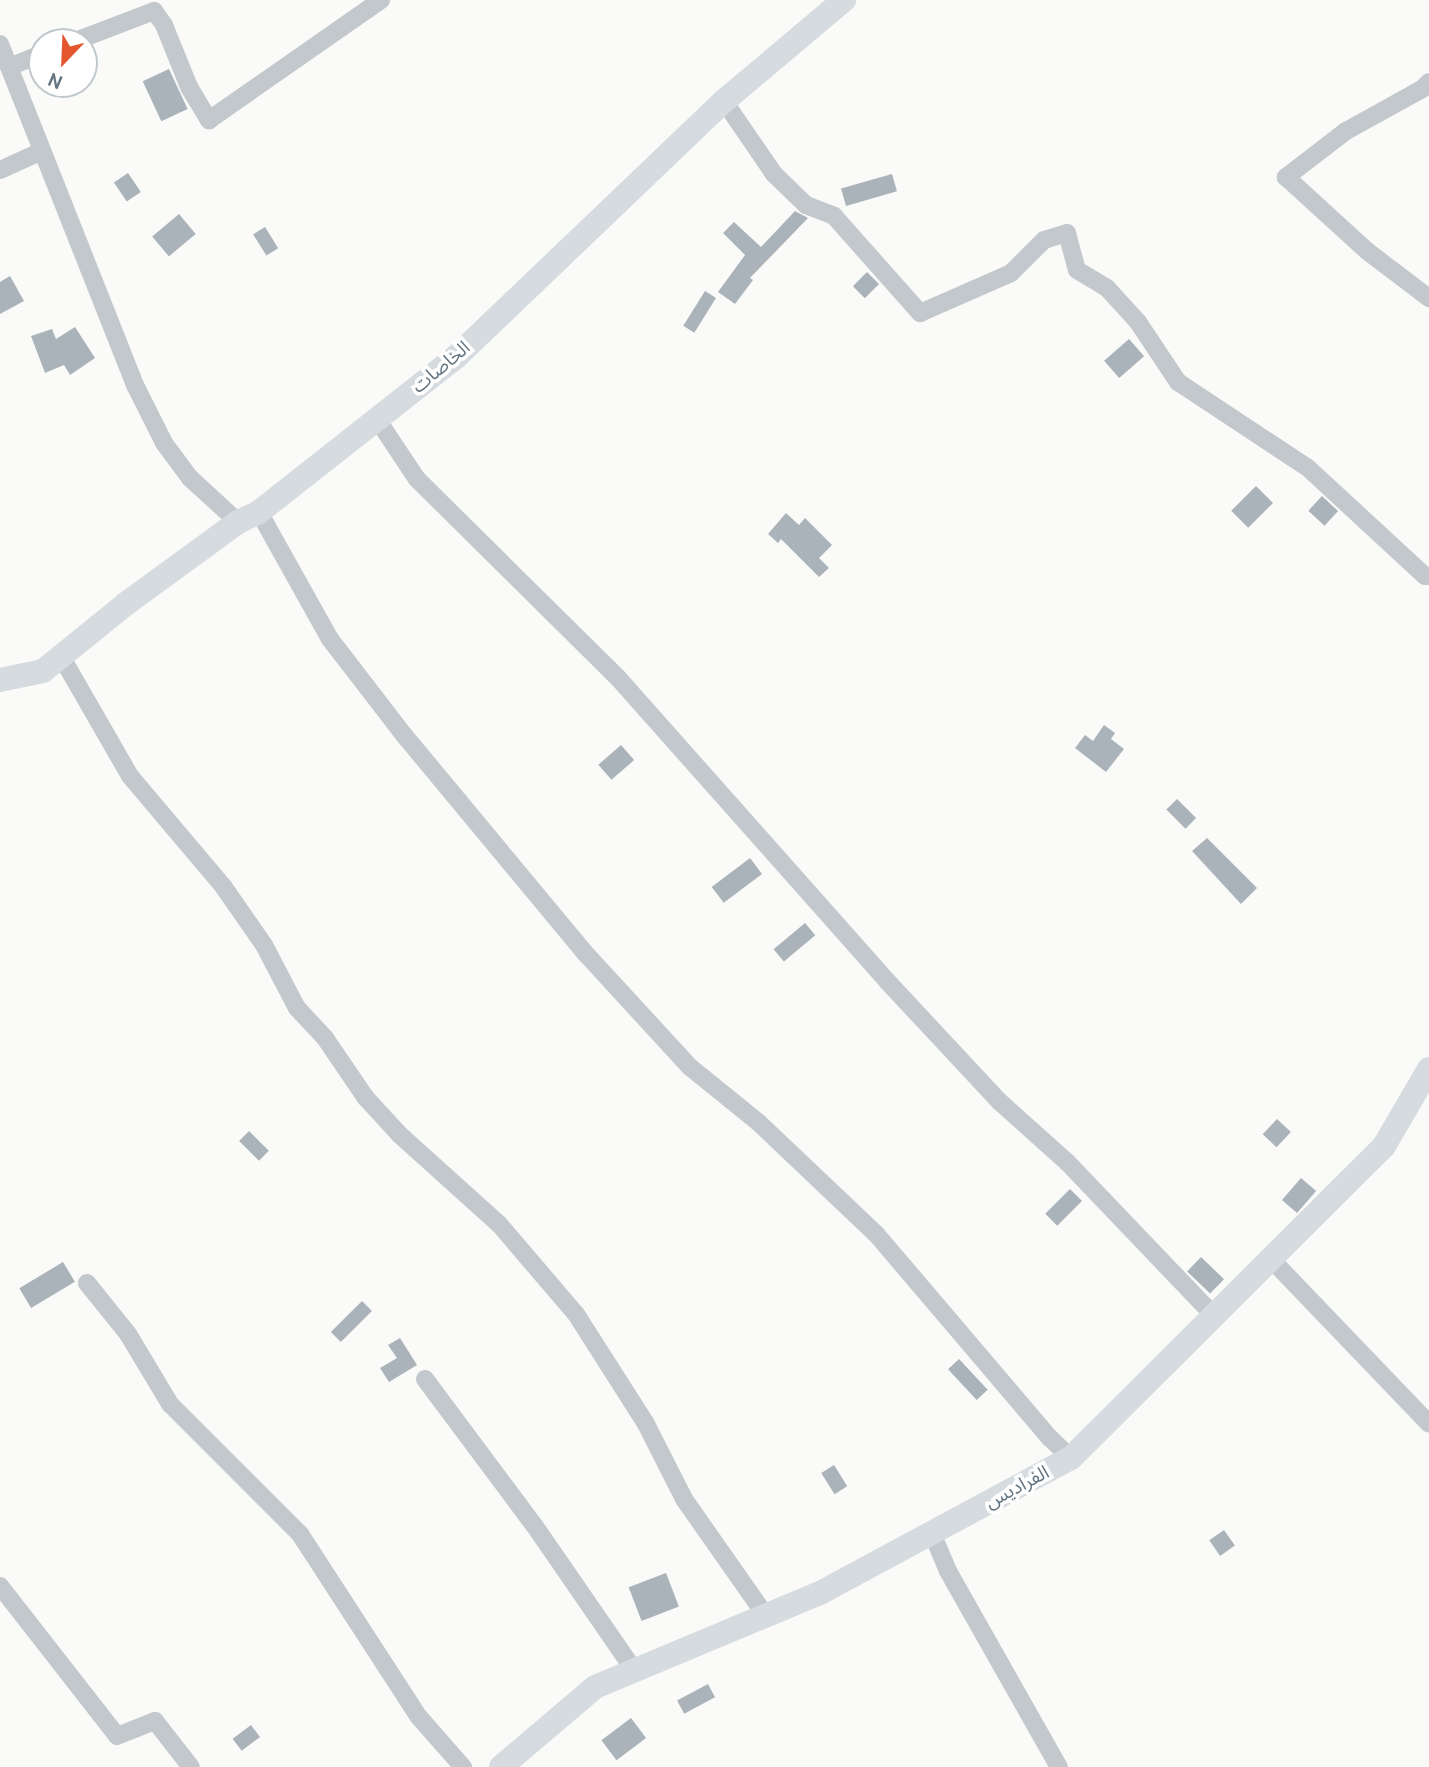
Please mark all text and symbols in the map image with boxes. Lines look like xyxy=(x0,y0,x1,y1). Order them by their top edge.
north arrow xyxy=(28,28,98,98)
text: N xyxy=(45,68,66,94)
street label: الخاصات xyxy=(407,336,475,398)
street label: الفراديس xyxy=(981,1461,1053,1513)

